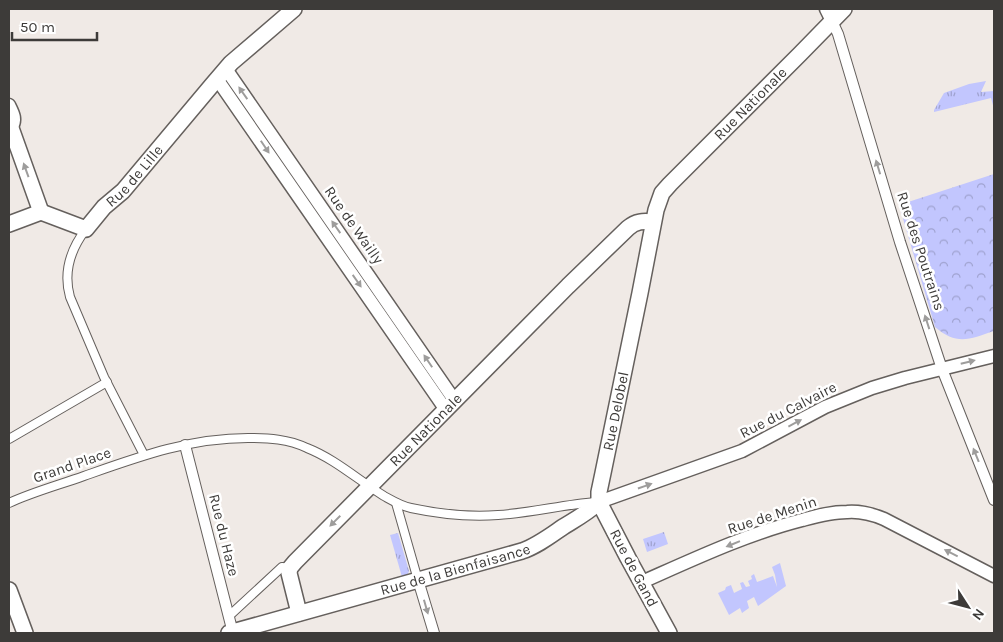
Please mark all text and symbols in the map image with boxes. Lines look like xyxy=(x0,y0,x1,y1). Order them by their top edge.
scale bar xyxy=(12,10,98,42)
text: 50 m xyxy=(20,18,55,36)
street label: Rue Nationale xyxy=(710,63,791,144)
one-way arrow xyxy=(238,87,248,100)
street label: Rue de Lille xyxy=(102,141,167,211)
one-way arrow xyxy=(260,141,270,154)
one-way arrow xyxy=(874,160,882,175)
one-way arrow xyxy=(22,162,30,177)
street label: Rue de Wailly xyxy=(321,183,387,267)
street label: Rue des Poutrains xyxy=(893,189,949,313)
one-way arrow xyxy=(331,220,341,234)
one-way arrow xyxy=(352,274,362,288)
one-way arrow xyxy=(922,314,930,329)
one-way arrow xyxy=(423,354,432,368)
one-way arrow xyxy=(961,358,976,366)
street label: Rue Delobel xyxy=(599,370,633,452)
street label: Rue du Calvaire xyxy=(737,378,839,442)
street label: Rue Nationale xyxy=(386,390,466,470)
one-way arrow xyxy=(788,419,802,428)
street label: Grand Place xyxy=(31,443,113,487)
one-way arrow xyxy=(972,447,980,462)
one-way arrow xyxy=(638,481,653,489)
street label: Rue du Haze xyxy=(205,492,243,578)
street label: Rue de Menin xyxy=(725,492,819,538)
one-way arrow xyxy=(329,515,341,527)
street label: Rue de Gand xyxy=(606,526,662,610)
street label: Rue de la Bienfaisance xyxy=(378,540,533,599)
one-way arrow xyxy=(725,540,740,548)
one-way arrow xyxy=(944,549,958,557)
north arrow xyxy=(943,582,993,632)
one-way arrow xyxy=(422,599,430,614)
text: N xyxy=(968,605,988,623)

